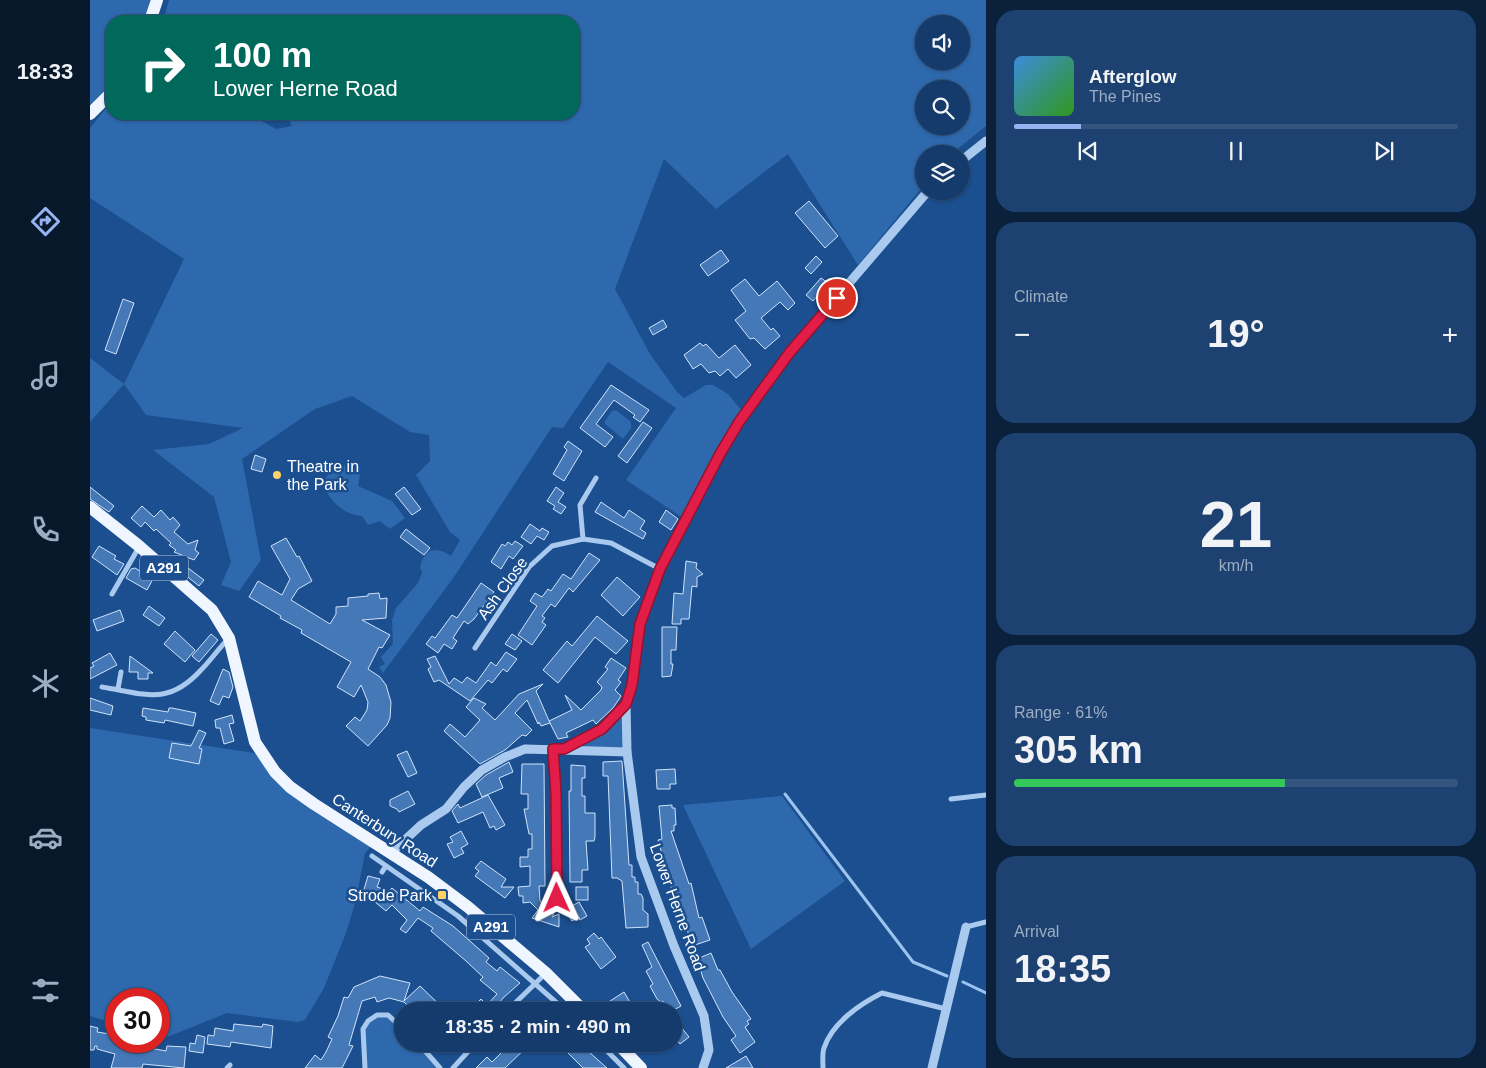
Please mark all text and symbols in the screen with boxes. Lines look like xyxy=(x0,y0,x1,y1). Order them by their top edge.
map controls xyxy=(915,15,970,200)
button: sound xyxy=(915,15,970,70)
icon: right xyxy=(130,35,195,100)
text: 100 m xyxy=(213,35,312,74)
text: 18:33 xyxy=(17,59,73,84)
text: Afterglow xyxy=(1089,66,1177,87)
text: Lower Herne Road xyxy=(213,76,398,101)
button: search xyxy=(915,80,970,135)
text: The Pines xyxy=(1089,88,1161,105)
icon: previous xyxy=(1074,137,1102,165)
icon: pause xyxy=(1222,137,1250,165)
icon: next xyxy=(1370,137,1398,165)
button: layers xyxy=(915,145,970,200)
icon: directions xyxy=(28,204,63,239)
pin xyxy=(816,277,858,319)
icon: arrive xyxy=(823,284,851,312)
text: Climate xyxy=(1014,288,1068,305)
text: 19° xyxy=(1207,313,1265,355)
text: − xyxy=(1014,319,1030,350)
text: + xyxy=(1442,319,1458,350)
icon: music xyxy=(28,358,63,393)
place label: Theatre in the Park xyxy=(287,458,359,493)
marker: Theatre in the Park xyxy=(271,469,283,481)
text: 21 xyxy=(1200,488,1272,561)
icon: phone xyxy=(28,512,63,547)
street label: Ash Close xyxy=(474,554,531,623)
road number: A291 xyxy=(140,556,188,580)
text: km/h xyxy=(1219,557,1253,574)
icon: climate xyxy=(28,666,63,701)
text: Range · 61% xyxy=(1014,704,1107,721)
text: 305 km xyxy=(1014,729,1143,771)
street label: Canterbury Road xyxy=(329,790,440,871)
icon: car xyxy=(28,820,63,855)
street label: Lower Herne Road xyxy=(647,841,708,973)
position arrow xyxy=(530,871,582,923)
place label: Strode Park xyxy=(348,887,433,904)
marker: Strode Park xyxy=(436,889,448,901)
road number: A291 xyxy=(467,914,515,940)
text: Arrival xyxy=(1014,923,1059,940)
text: 18:35 xyxy=(1014,948,1111,990)
icon: filters xyxy=(28,973,63,1008)
speed limit sign: 30 xyxy=(105,988,170,1053)
text: 18:35 · 2 min · 490 m xyxy=(445,1016,631,1037)

